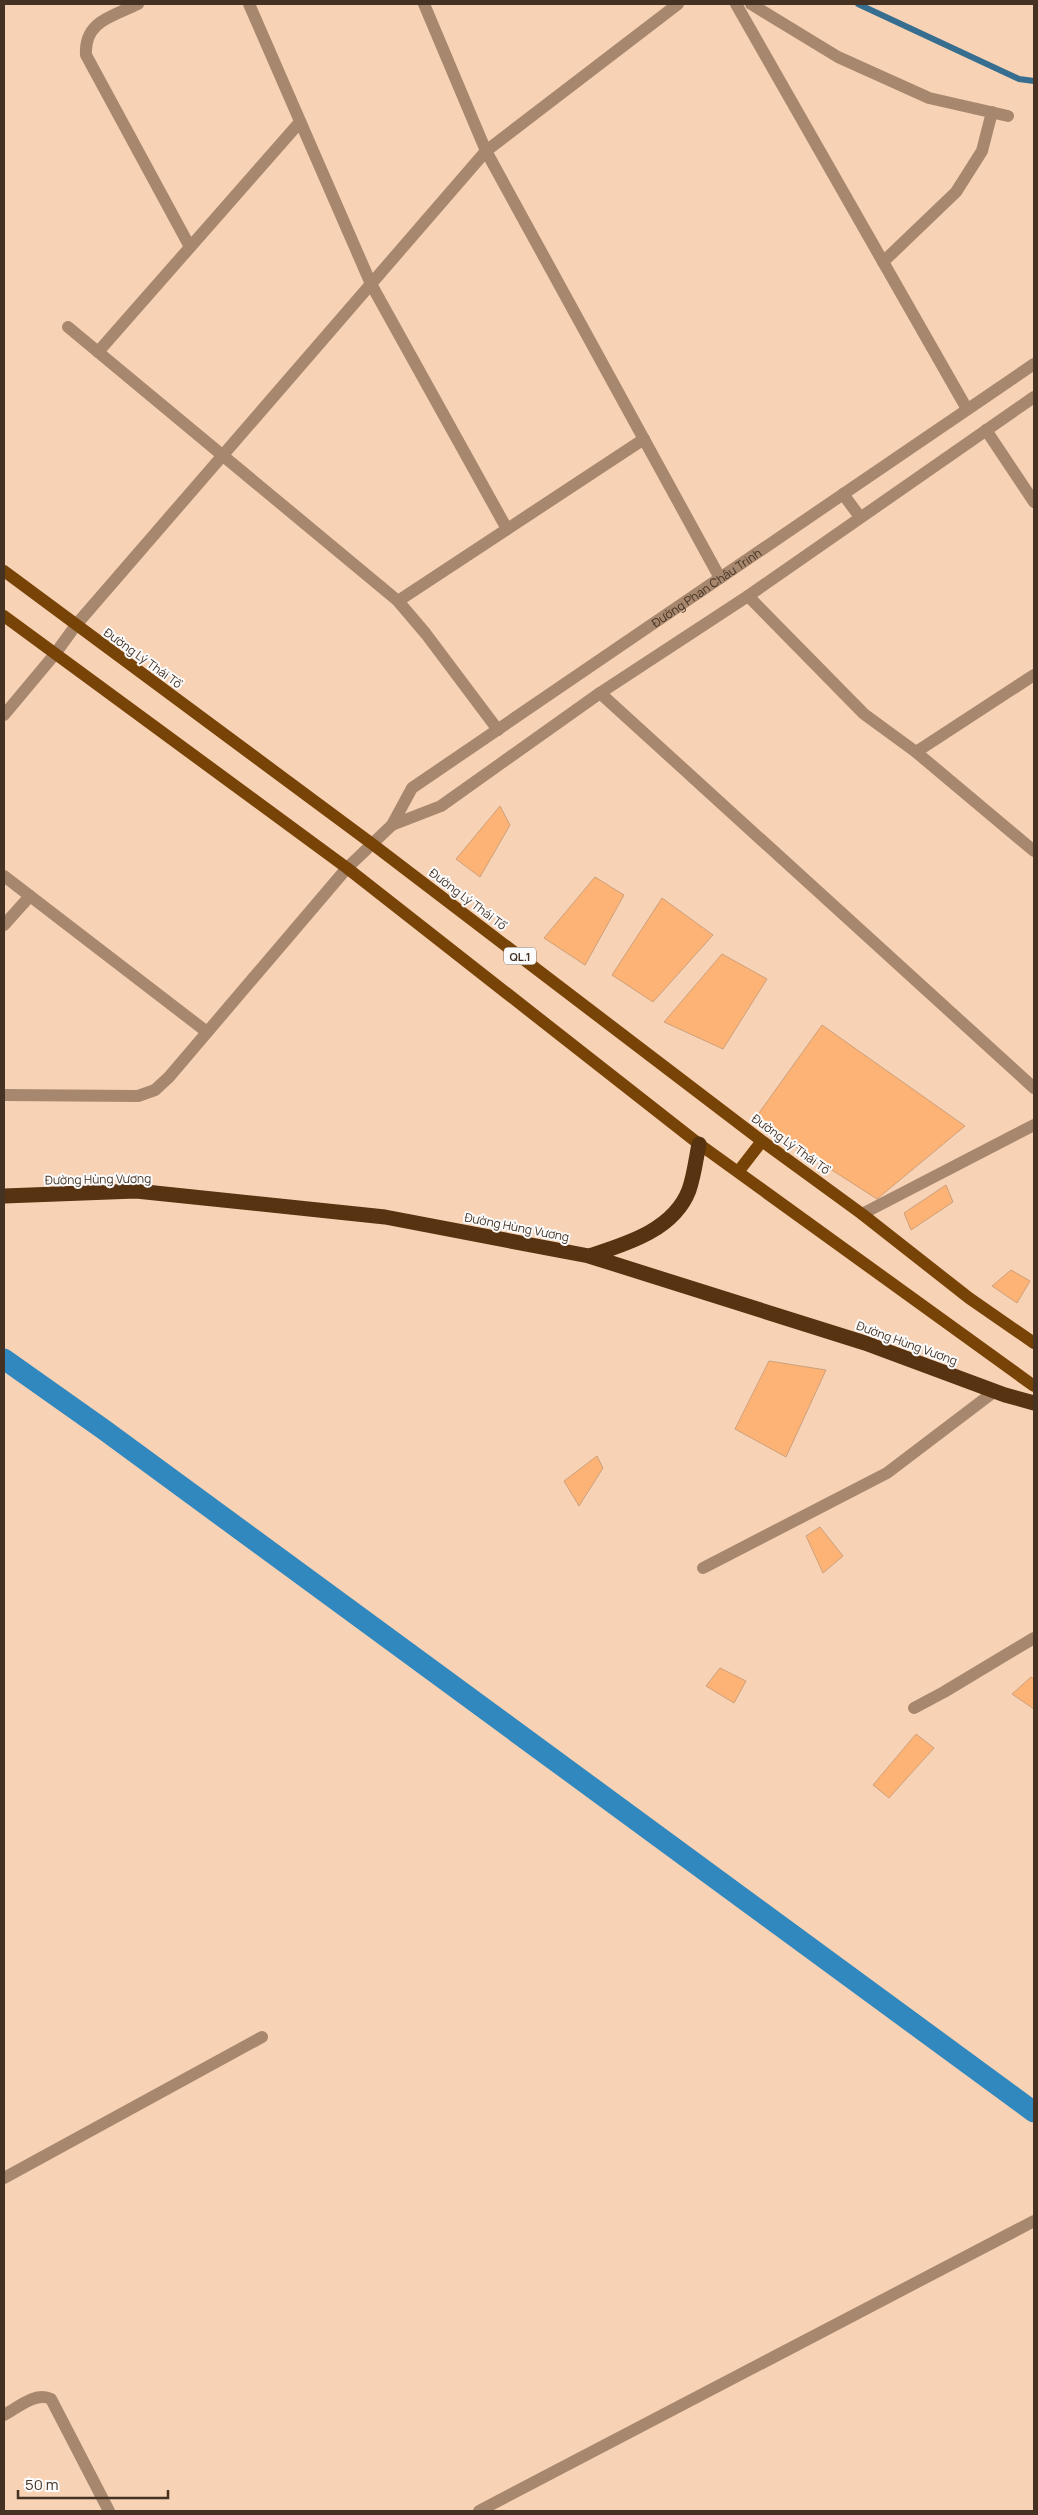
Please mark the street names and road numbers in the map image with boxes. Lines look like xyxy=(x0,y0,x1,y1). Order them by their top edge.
street label: Đường Phan Châu Trinh xyxy=(648,544,765,631)
street label: Đường Lý Thái Tổ xyxy=(100,624,186,692)
street label: Đường Lý Thái Tổ xyxy=(426,864,510,934)
road number: QL.1 xyxy=(504,948,536,964)
street label: Đường Lý Thái Tổ xyxy=(748,1110,834,1178)
street label: Đường Hùng Vương xyxy=(45,1170,151,1188)
street label: Đường Hùng Vương xyxy=(463,1209,571,1245)
street label: Đường Hùng Vương xyxy=(854,1317,960,1369)

